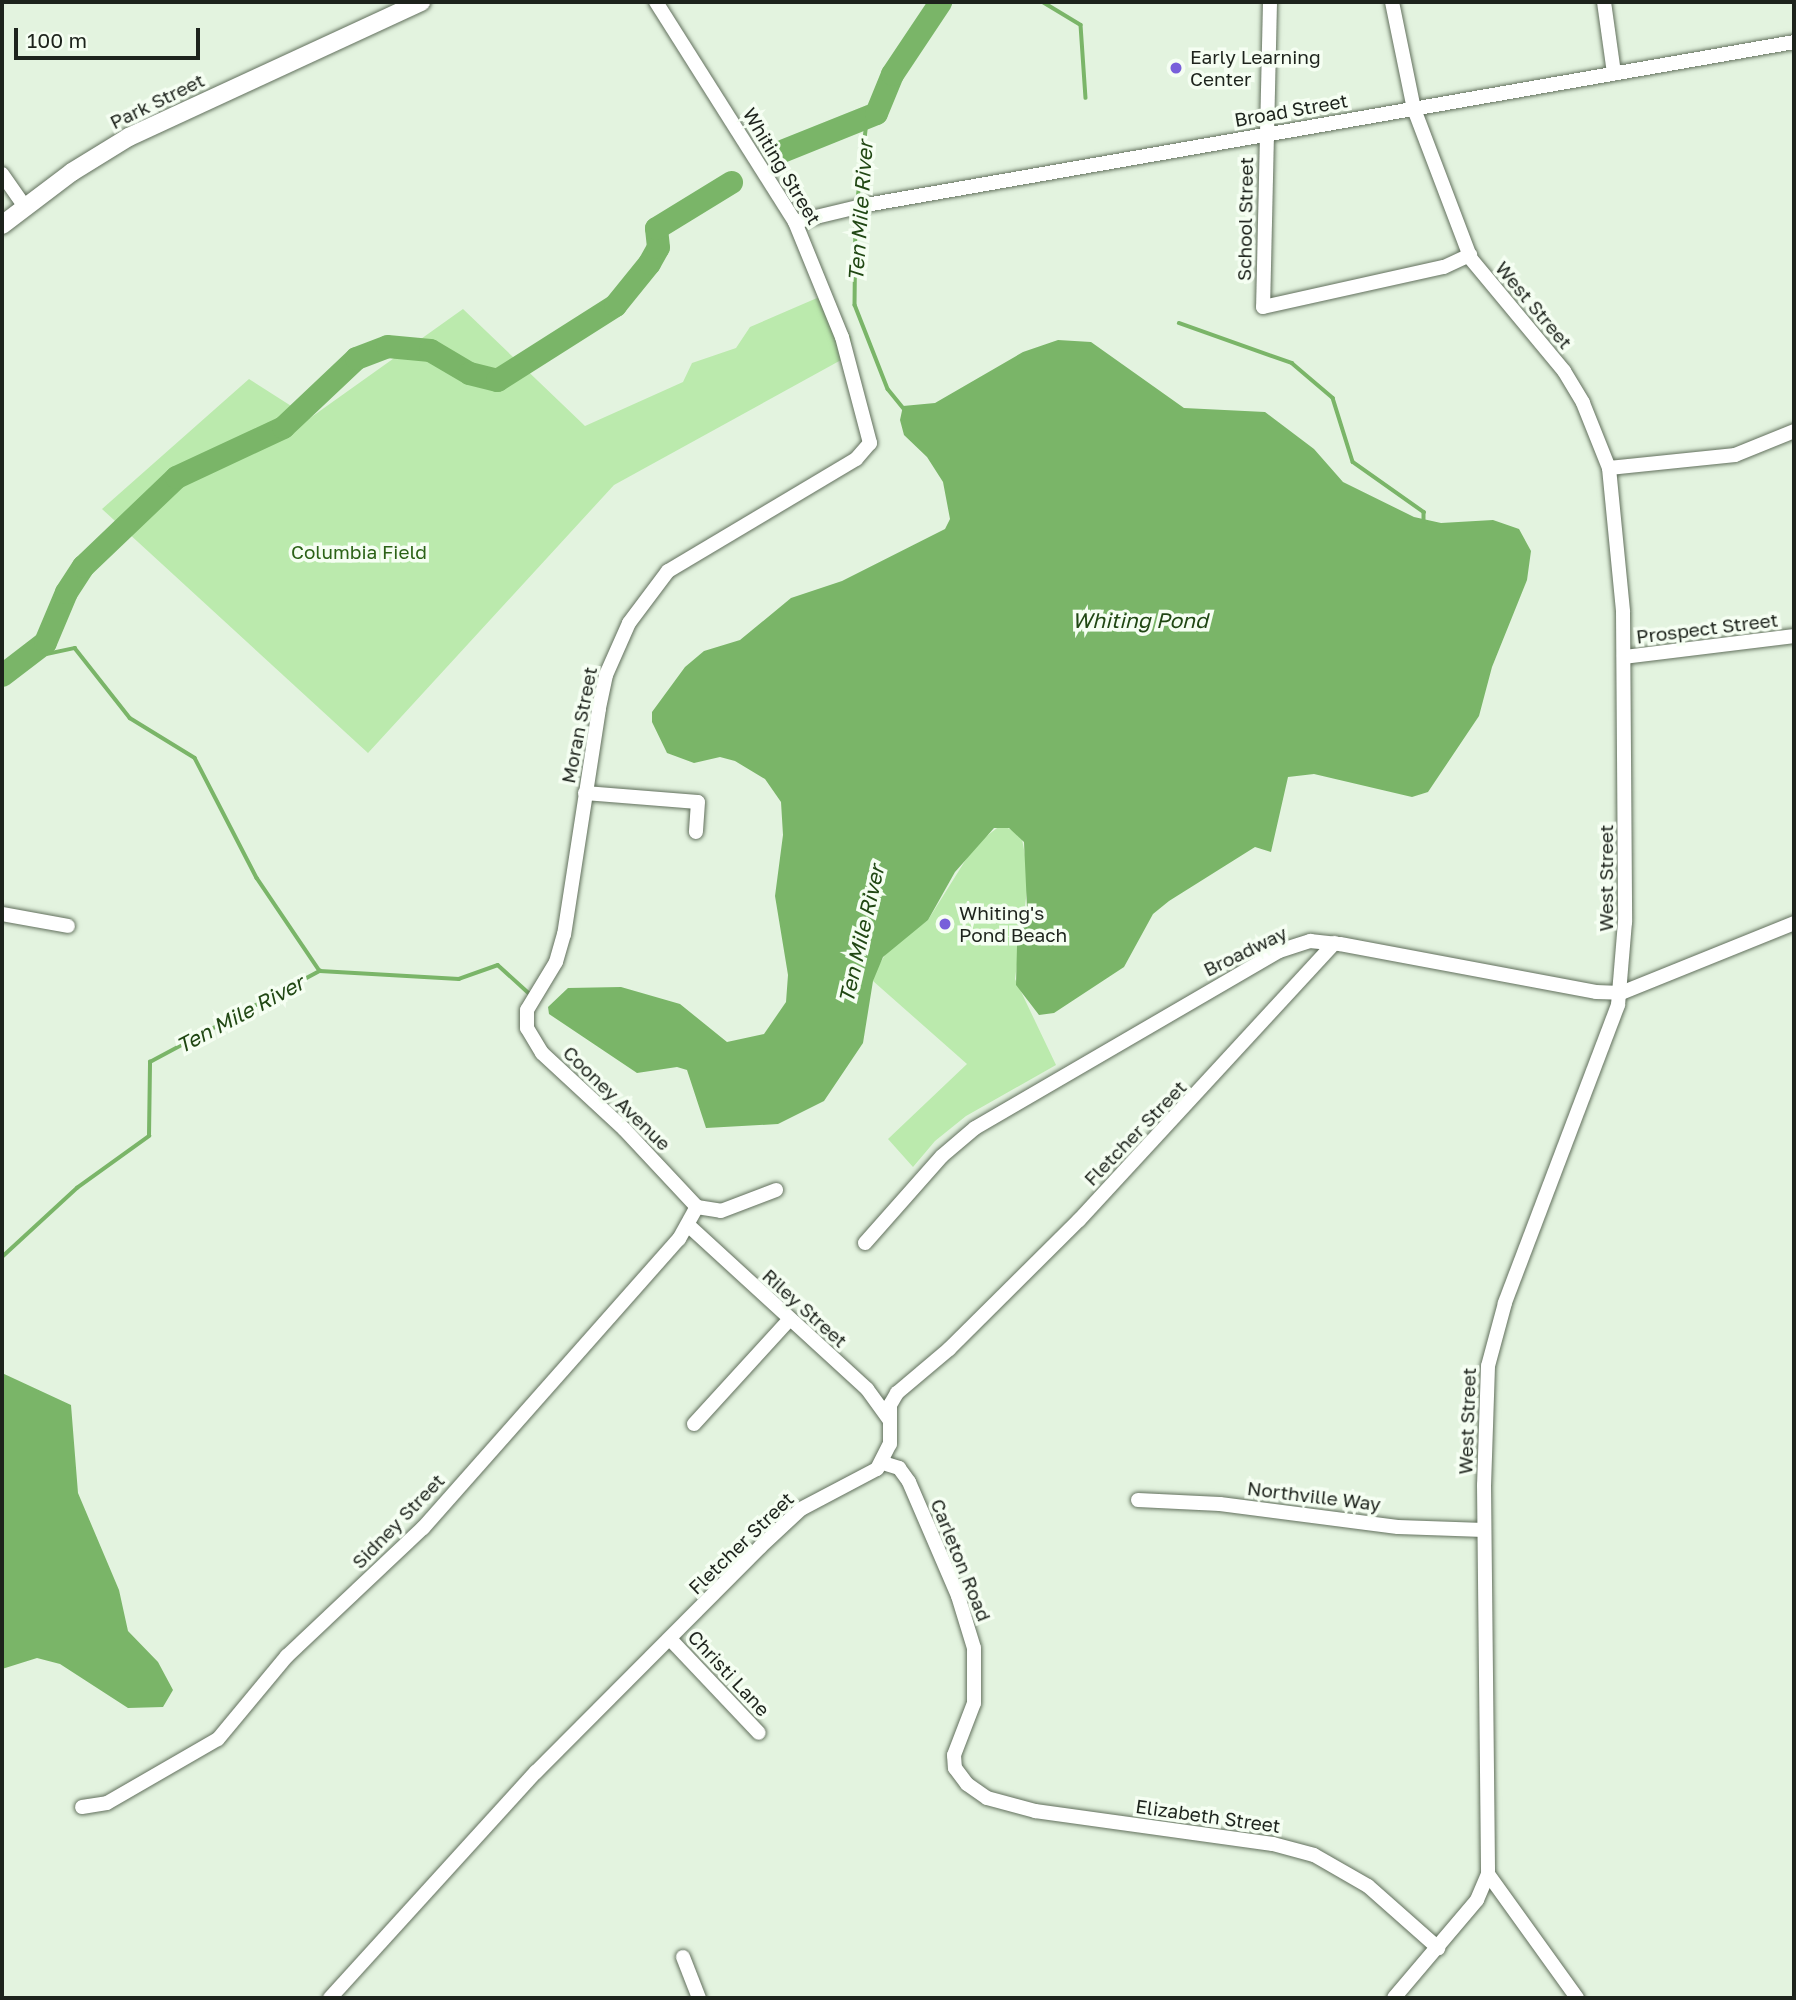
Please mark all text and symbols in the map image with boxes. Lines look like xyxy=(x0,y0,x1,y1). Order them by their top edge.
scale bar xyxy=(18,14,203,58)
text: 100 m xyxy=(27,27,87,53)
place label: Early Learning Center xyxy=(1190,46,1321,90)
marker: Early Learning Center xyxy=(1168,60,1184,76)
street label: Park Street xyxy=(106,68,208,134)
street label: Broad Street xyxy=(1233,89,1349,131)
street label: Whiting Street xyxy=(738,104,826,228)
water label: Ten Mile River xyxy=(843,140,877,282)
street label: School Street xyxy=(1233,157,1257,281)
street label: West Street xyxy=(1491,257,1577,353)
park label: Columbia Field xyxy=(291,541,427,563)
water label: Whiting Pond xyxy=(1072,607,1208,633)
street label: Prospect Street xyxy=(1635,608,1779,648)
street label: Moran Street xyxy=(557,665,601,785)
street label: West Street xyxy=(1595,824,1617,932)
water label: Ten Mile River xyxy=(833,863,889,1005)
place label: Whiting's Pond Beach xyxy=(959,902,1067,946)
marker: Whiting's Pond Beach xyxy=(937,916,953,932)
street label: Broadway xyxy=(1200,921,1290,981)
water label: Ten Mile River xyxy=(172,970,308,1058)
street label: Cooney Avenue xyxy=(559,1041,675,1155)
street label: Fletcher Street xyxy=(1079,1076,1191,1190)
street label: Riley Street xyxy=(758,1264,852,1352)
street label: West Street xyxy=(1454,1367,1480,1475)
street label: Sidney Street xyxy=(347,1469,449,1573)
street label: Northville Way xyxy=(1246,1476,1382,1516)
street label: Fletcher Street xyxy=(684,1487,798,1599)
street label: Carleton Road xyxy=(926,1495,996,1625)
street label: Christi Lane xyxy=(683,1625,775,1721)
street label: Elizabeth Street xyxy=(1134,1795,1282,1837)

